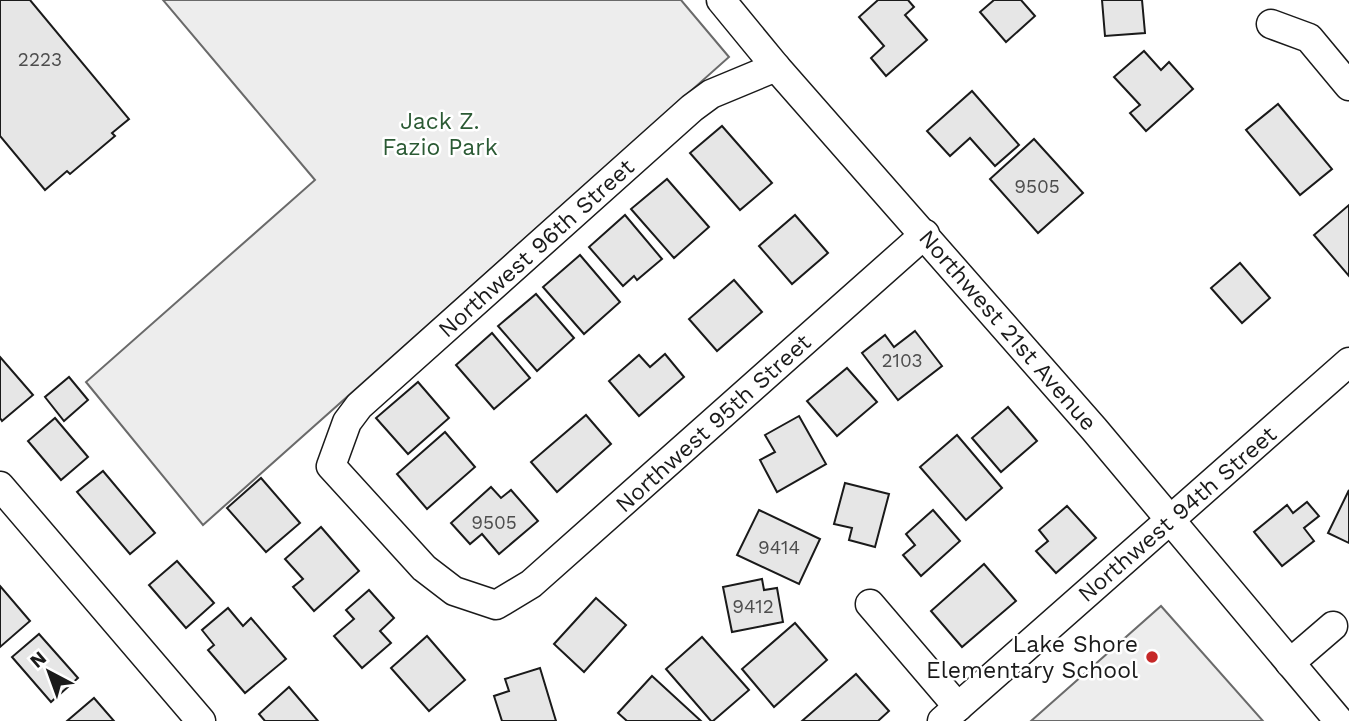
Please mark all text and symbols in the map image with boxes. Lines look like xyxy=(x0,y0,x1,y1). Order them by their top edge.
house number: 2223 xyxy=(18,48,62,71)
park label: Jack Z. Fazio Park xyxy=(382,108,498,161)
street label: Northwest 96th Street xyxy=(433,153,640,343)
house number: 9505 xyxy=(1014,175,1060,198)
street label: Northwest 21st Avenue xyxy=(913,224,1102,436)
street label: Northwest 95th Street xyxy=(610,328,817,518)
house number: 2103 xyxy=(881,349,923,372)
street label: Northwest 94th Street xyxy=(1073,421,1282,608)
house number: 9505 xyxy=(471,511,517,534)
house number: 9414 xyxy=(758,536,800,559)
house number: 9412 xyxy=(732,595,774,618)
place label: Lake Shore Elementary School xyxy=(926,631,1138,684)
north arrow xyxy=(14,637,84,707)
text: N xyxy=(25,646,51,673)
marker: Lake Shore Elementary School xyxy=(1144,649,1160,665)

